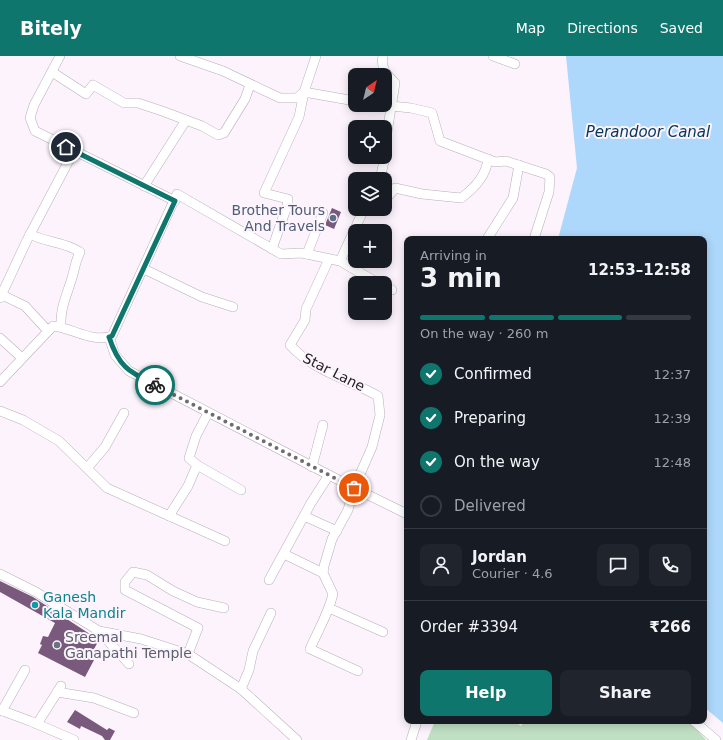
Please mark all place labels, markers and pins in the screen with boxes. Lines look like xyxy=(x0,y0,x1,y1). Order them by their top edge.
pin xyxy=(49,130,83,164)
place label: Brother Tours And Travels xyxy=(232,202,325,234)
marker: Brother Tours And Travels xyxy=(328,213,338,223)
pin xyxy=(337,471,371,505)
place label: Ganesh Kala Mandir xyxy=(43,589,126,621)
marker: Ganesh Kala Mandir xyxy=(30,600,40,610)
place label: Sreemal Ganapathi Temple xyxy=(65,629,192,661)
marker: Sreemal Ganapathi Temple xyxy=(52,640,62,650)

